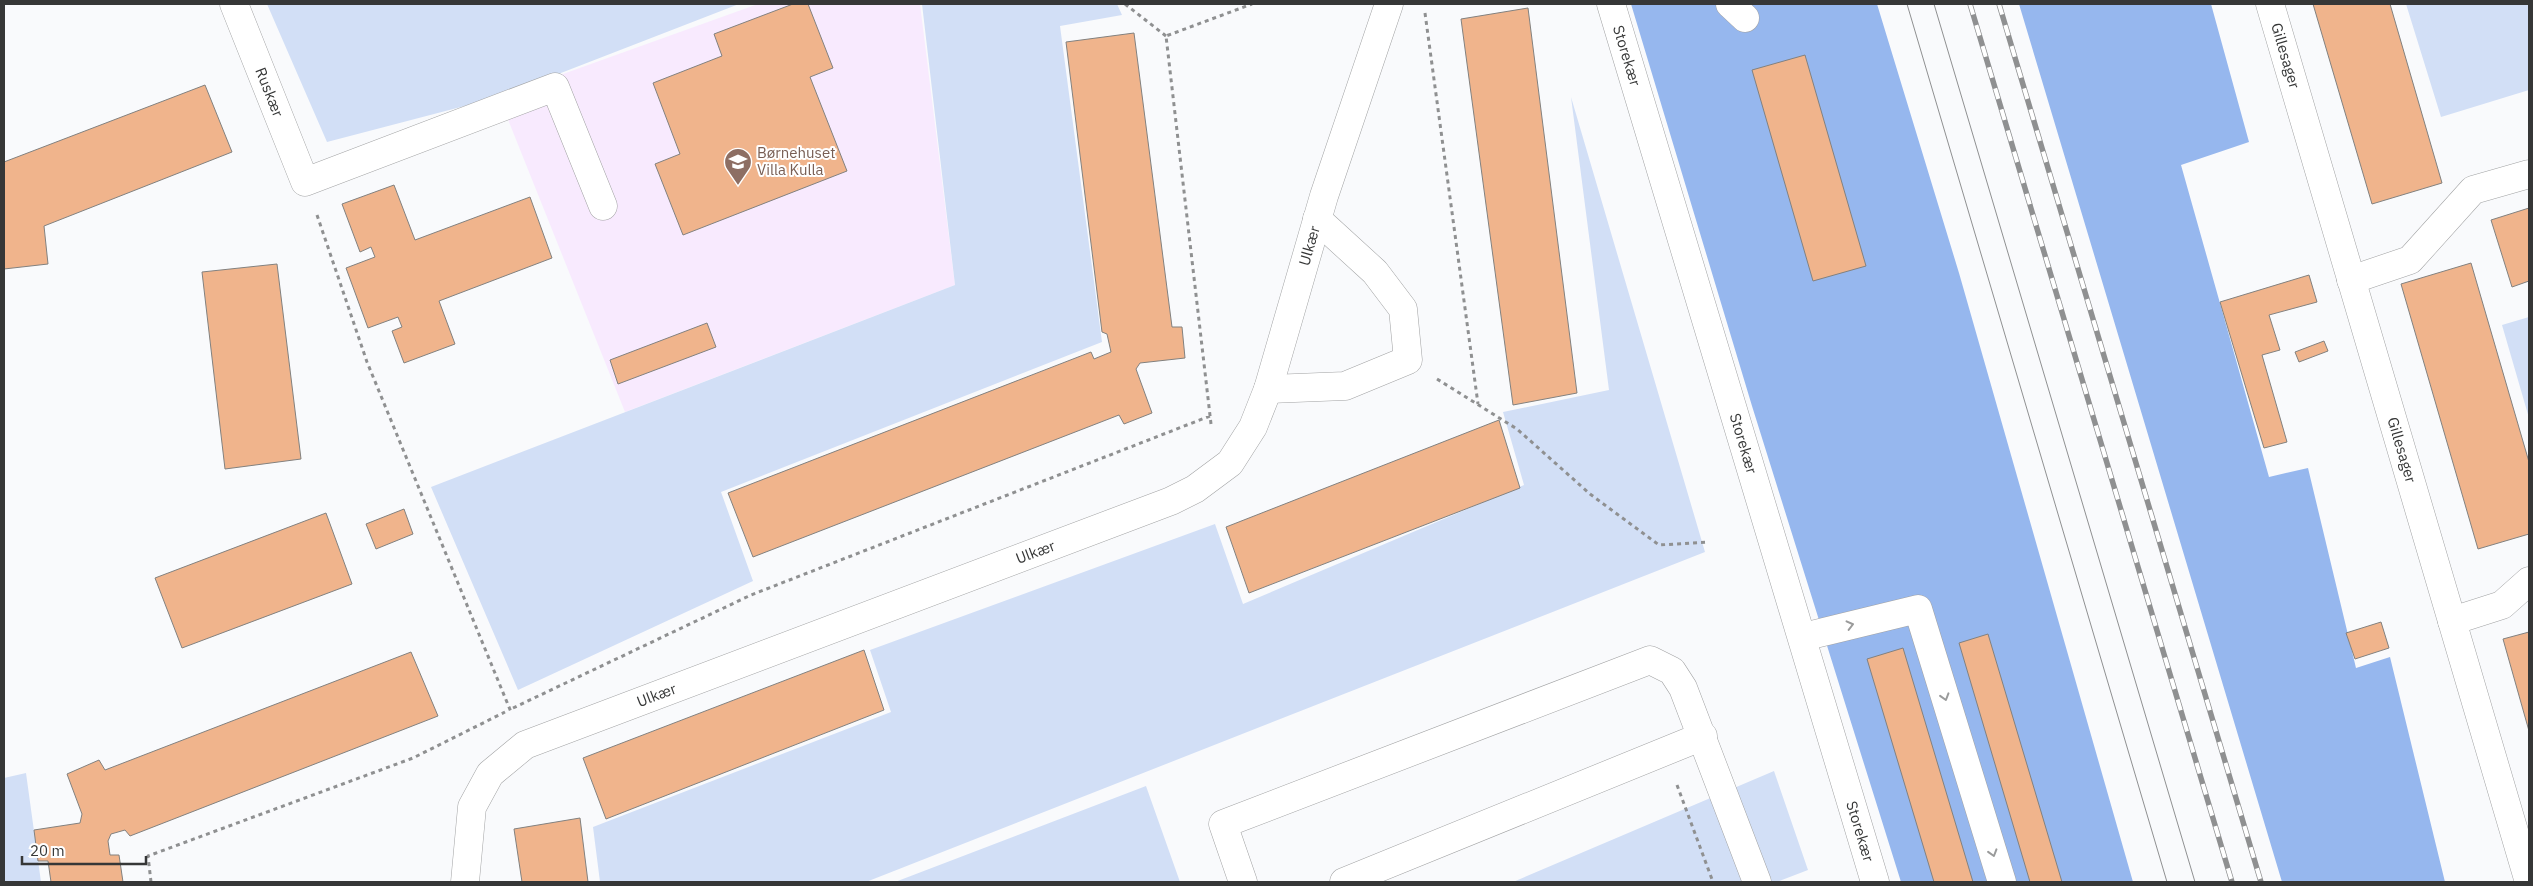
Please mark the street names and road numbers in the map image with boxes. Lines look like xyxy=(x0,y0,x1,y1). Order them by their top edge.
street label: Gillesager xyxy=(2267,21,2305,91)
street label: Storekær xyxy=(1609,23,1645,89)
street label: Ruskær xyxy=(251,64,288,120)
street label: Ulkær xyxy=(1294,223,1324,268)
street label: Storekær xyxy=(1726,411,1762,476)
street label: Gillesager xyxy=(2383,415,2421,485)
street label: Ulkær xyxy=(1013,536,1058,568)
street label: Ulkær xyxy=(634,679,679,711)
street label: Storekær xyxy=(1842,799,1878,864)

